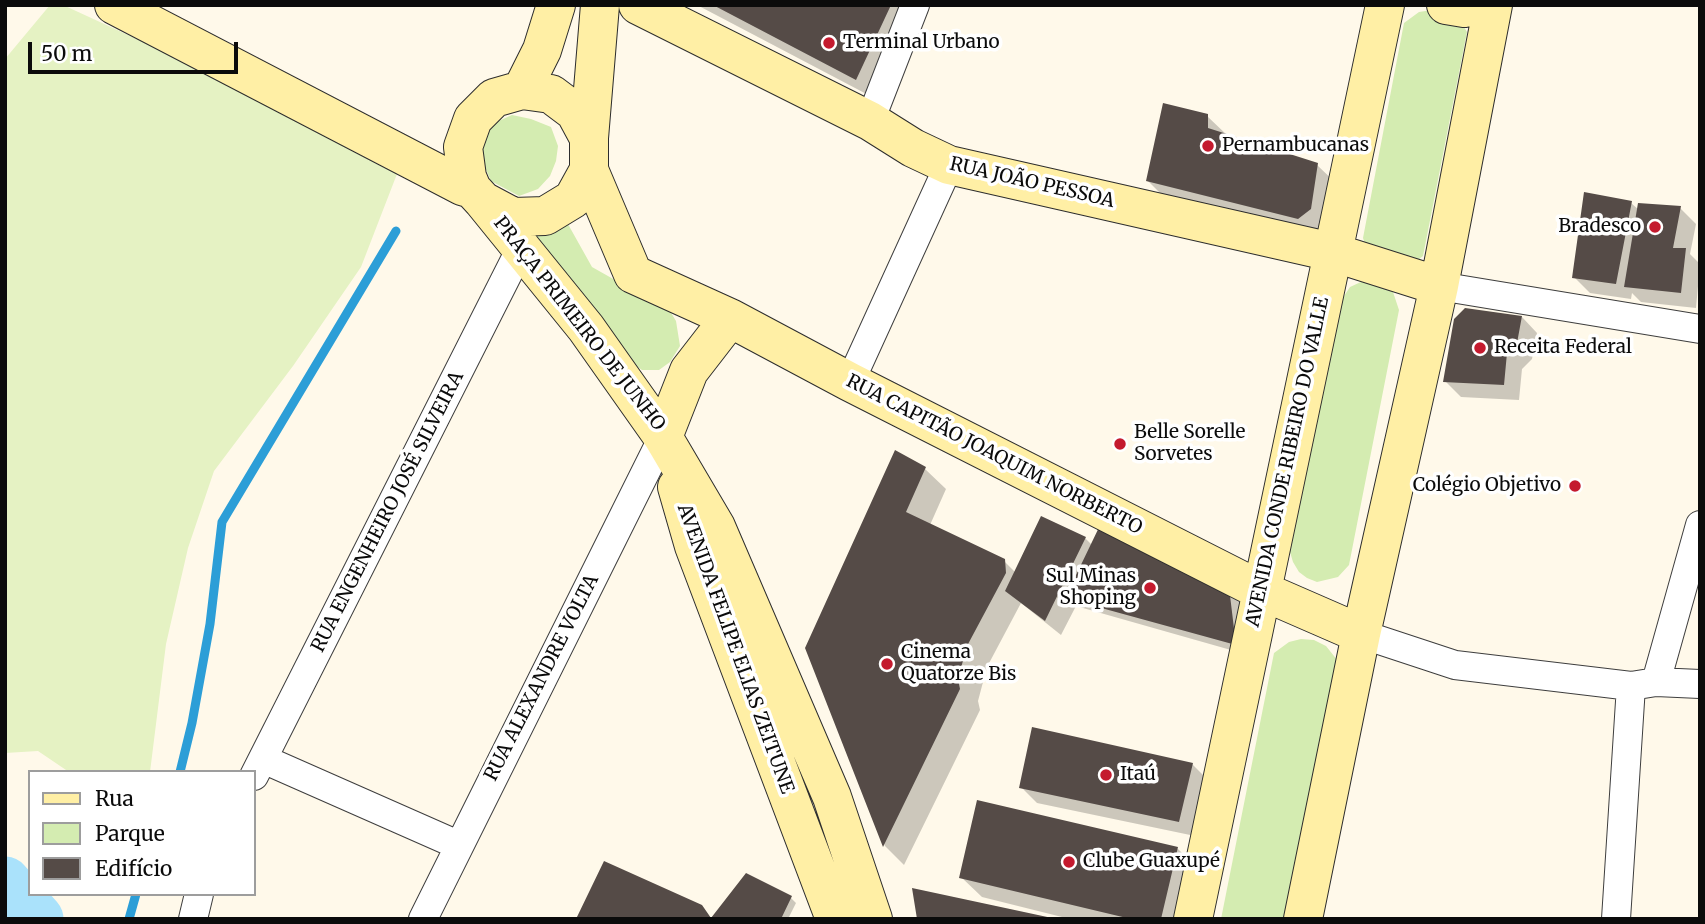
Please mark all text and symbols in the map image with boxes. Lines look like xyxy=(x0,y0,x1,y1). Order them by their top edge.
scale bar xyxy=(32,28,242,72)
place label: Terminal Urbano xyxy=(843,32,1000,54)
marker: Terminal Urbano xyxy=(821,35,837,51)
text: 50 m xyxy=(41,40,92,67)
place label: Pernambucanas xyxy=(1222,135,1369,157)
marker: Pernambucanas xyxy=(1200,138,1216,154)
street label: RUA JOÃO PESSOA xyxy=(947,153,1117,213)
street label: PRAÇA PRIMEIRO DE JUNHO xyxy=(488,212,670,436)
place label: Bradesco xyxy=(1558,216,1641,238)
marker: Bradesco xyxy=(1647,219,1663,235)
street label: AVENIDA CONDE RIBEIRO DO VALLE xyxy=(1242,295,1334,629)
place label: Receita Federal xyxy=(1494,337,1632,359)
marker: Receita Federal xyxy=(1472,340,1488,356)
street label: RUA ENGENHEIRO JOSÉ SILVEIRA xyxy=(307,368,469,656)
street label: RUA CAPITÃO JOAQUIM NORBERTO xyxy=(842,370,1146,540)
place label: Belle Sorelle Sorvetes xyxy=(1134,422,1245,466)
marker: Belle Sorelle Sorvetes xyxy=(1112,436,1128,452)
place label: Colégio Objetivo xyxy=(1413,475,1561,497)
marker: Colégio Objetivo xyxy=(1567,478,1583,494)
street label: AVENIDA FELIPE ELIAS ZEITUNE xyxy=(672,501,798,797)
place label: Sul Minas Shoping xyxy=(1046,566,1136,610)
street label: RUA ALEXANDRE VOLTA xyxy=(480,571,604,785)
marker: Sul Minas Shoping xyxy=(1142,580,1158,596)
place label: Cinema Quatorze Bis xyxy=(901,642,1016,686)
marker: Cinema Quatorze Bis xyxy=(879,656,895,672)
place label: Itaú xyxy=(1120,764,1156,786)
marker: Itaú xyxy=(1098,767,1114,783)
legend xyxy=(28,770,256,896)
text: Rua xyxy=(95,785,134,812)
text: Parque xyxy=(95,820,165,847)
place label: Clube Guaxupé xyxy=(1083,851,1220,873)
marker: Clube Guaxupé xyxy=(1061,854,1077,870)
text: Edifício xyxy=(95,855,172,882)

